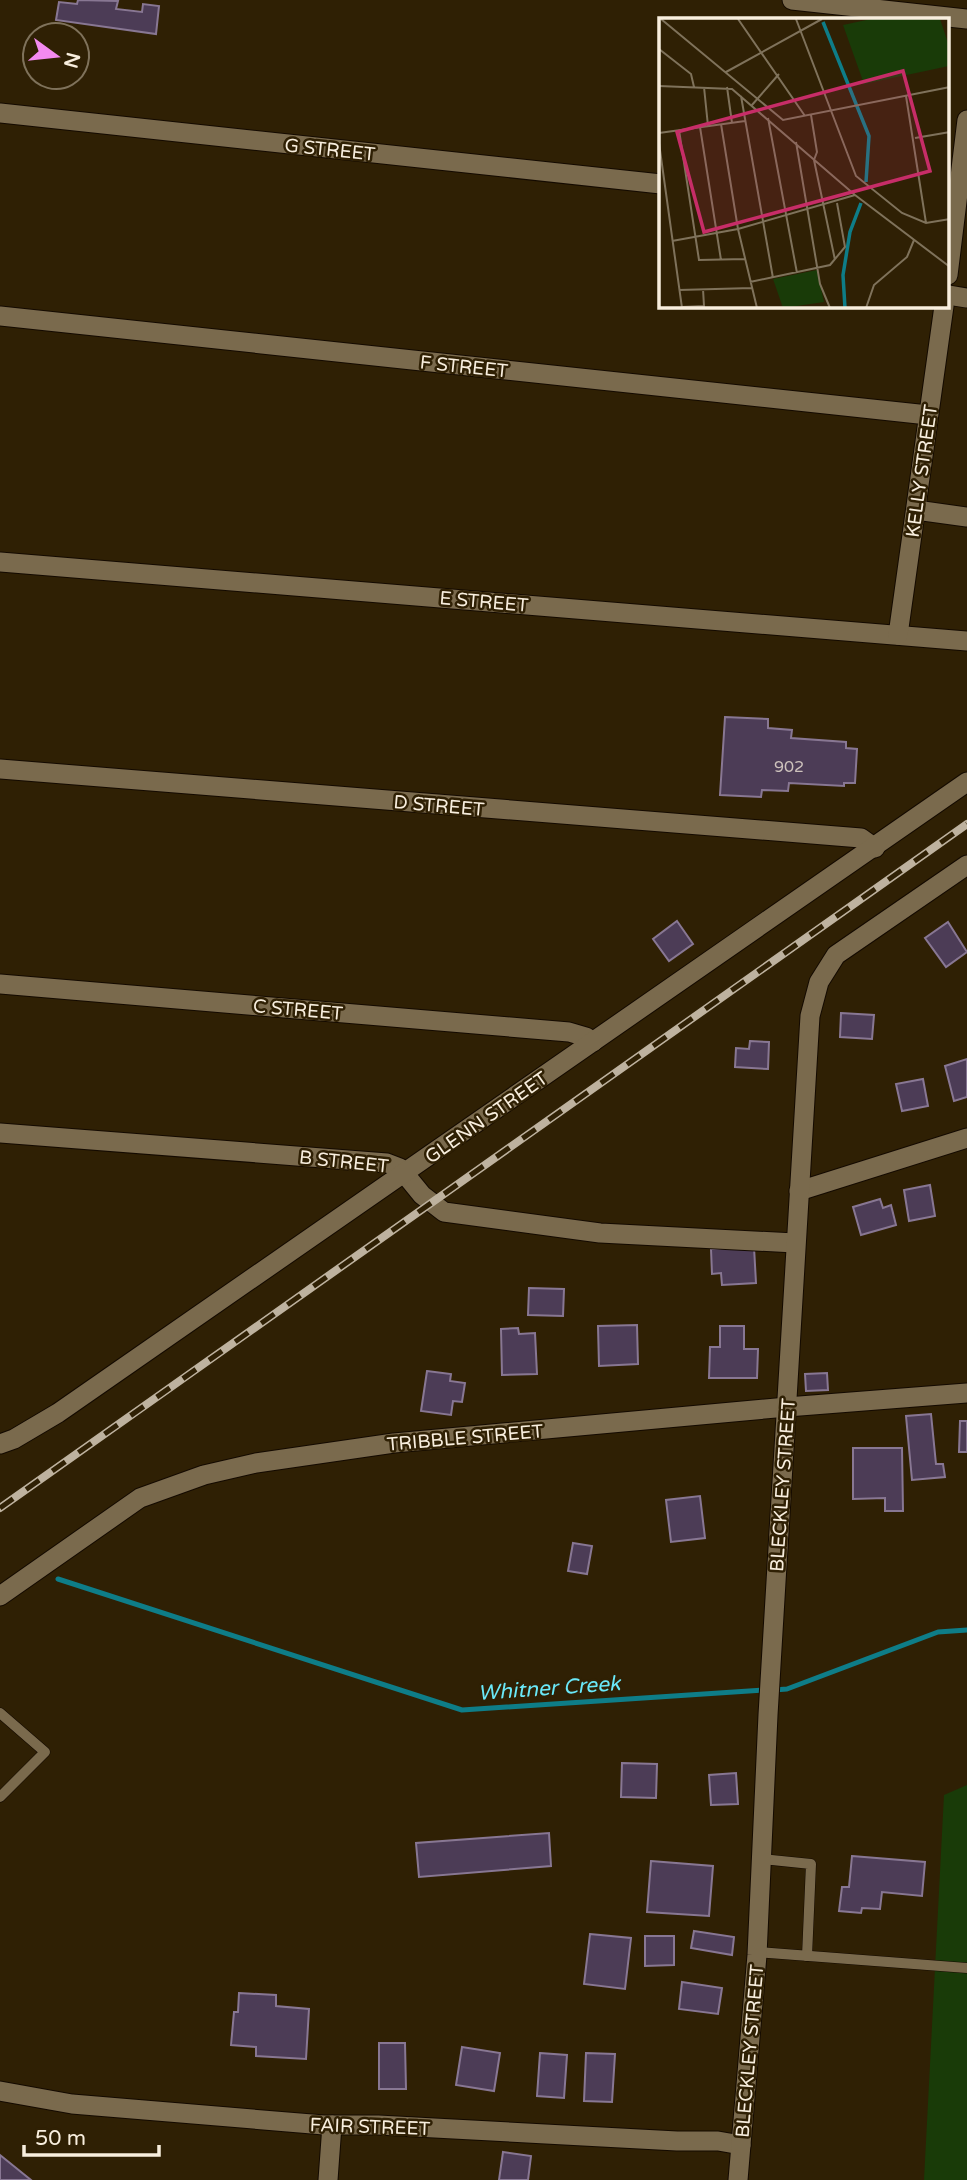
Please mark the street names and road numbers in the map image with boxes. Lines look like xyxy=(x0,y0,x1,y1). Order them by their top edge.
street label: G STREET xyxy=(283,134,377,166)
street label: F STREET xyxy=(419,351,509,383)
street label: KELLY STREET xyxy=(902,403,942,539)
street label: E STREET xyxy=(439,587,530,617)
street label: D STREET xyxy=(393,791,486,821)
street label: C STREET xyxy=(252,995,344,1025)
street label: GLENN STREET xyxy=(421,1067,553,1168)
street label: B STREET xyxy=(298,1146,390,1178)
street label: BLECKLEY STREET xyxy=(766,1397,800,1573)
street label: TRIBBLE STREET xyxy=(386,1420,545,1456)
street label: BLECKLEY STREET xyxy=(731,1963,769,2139)
street label: FAIR STREET xyxy=(309,2114,431,2140)

